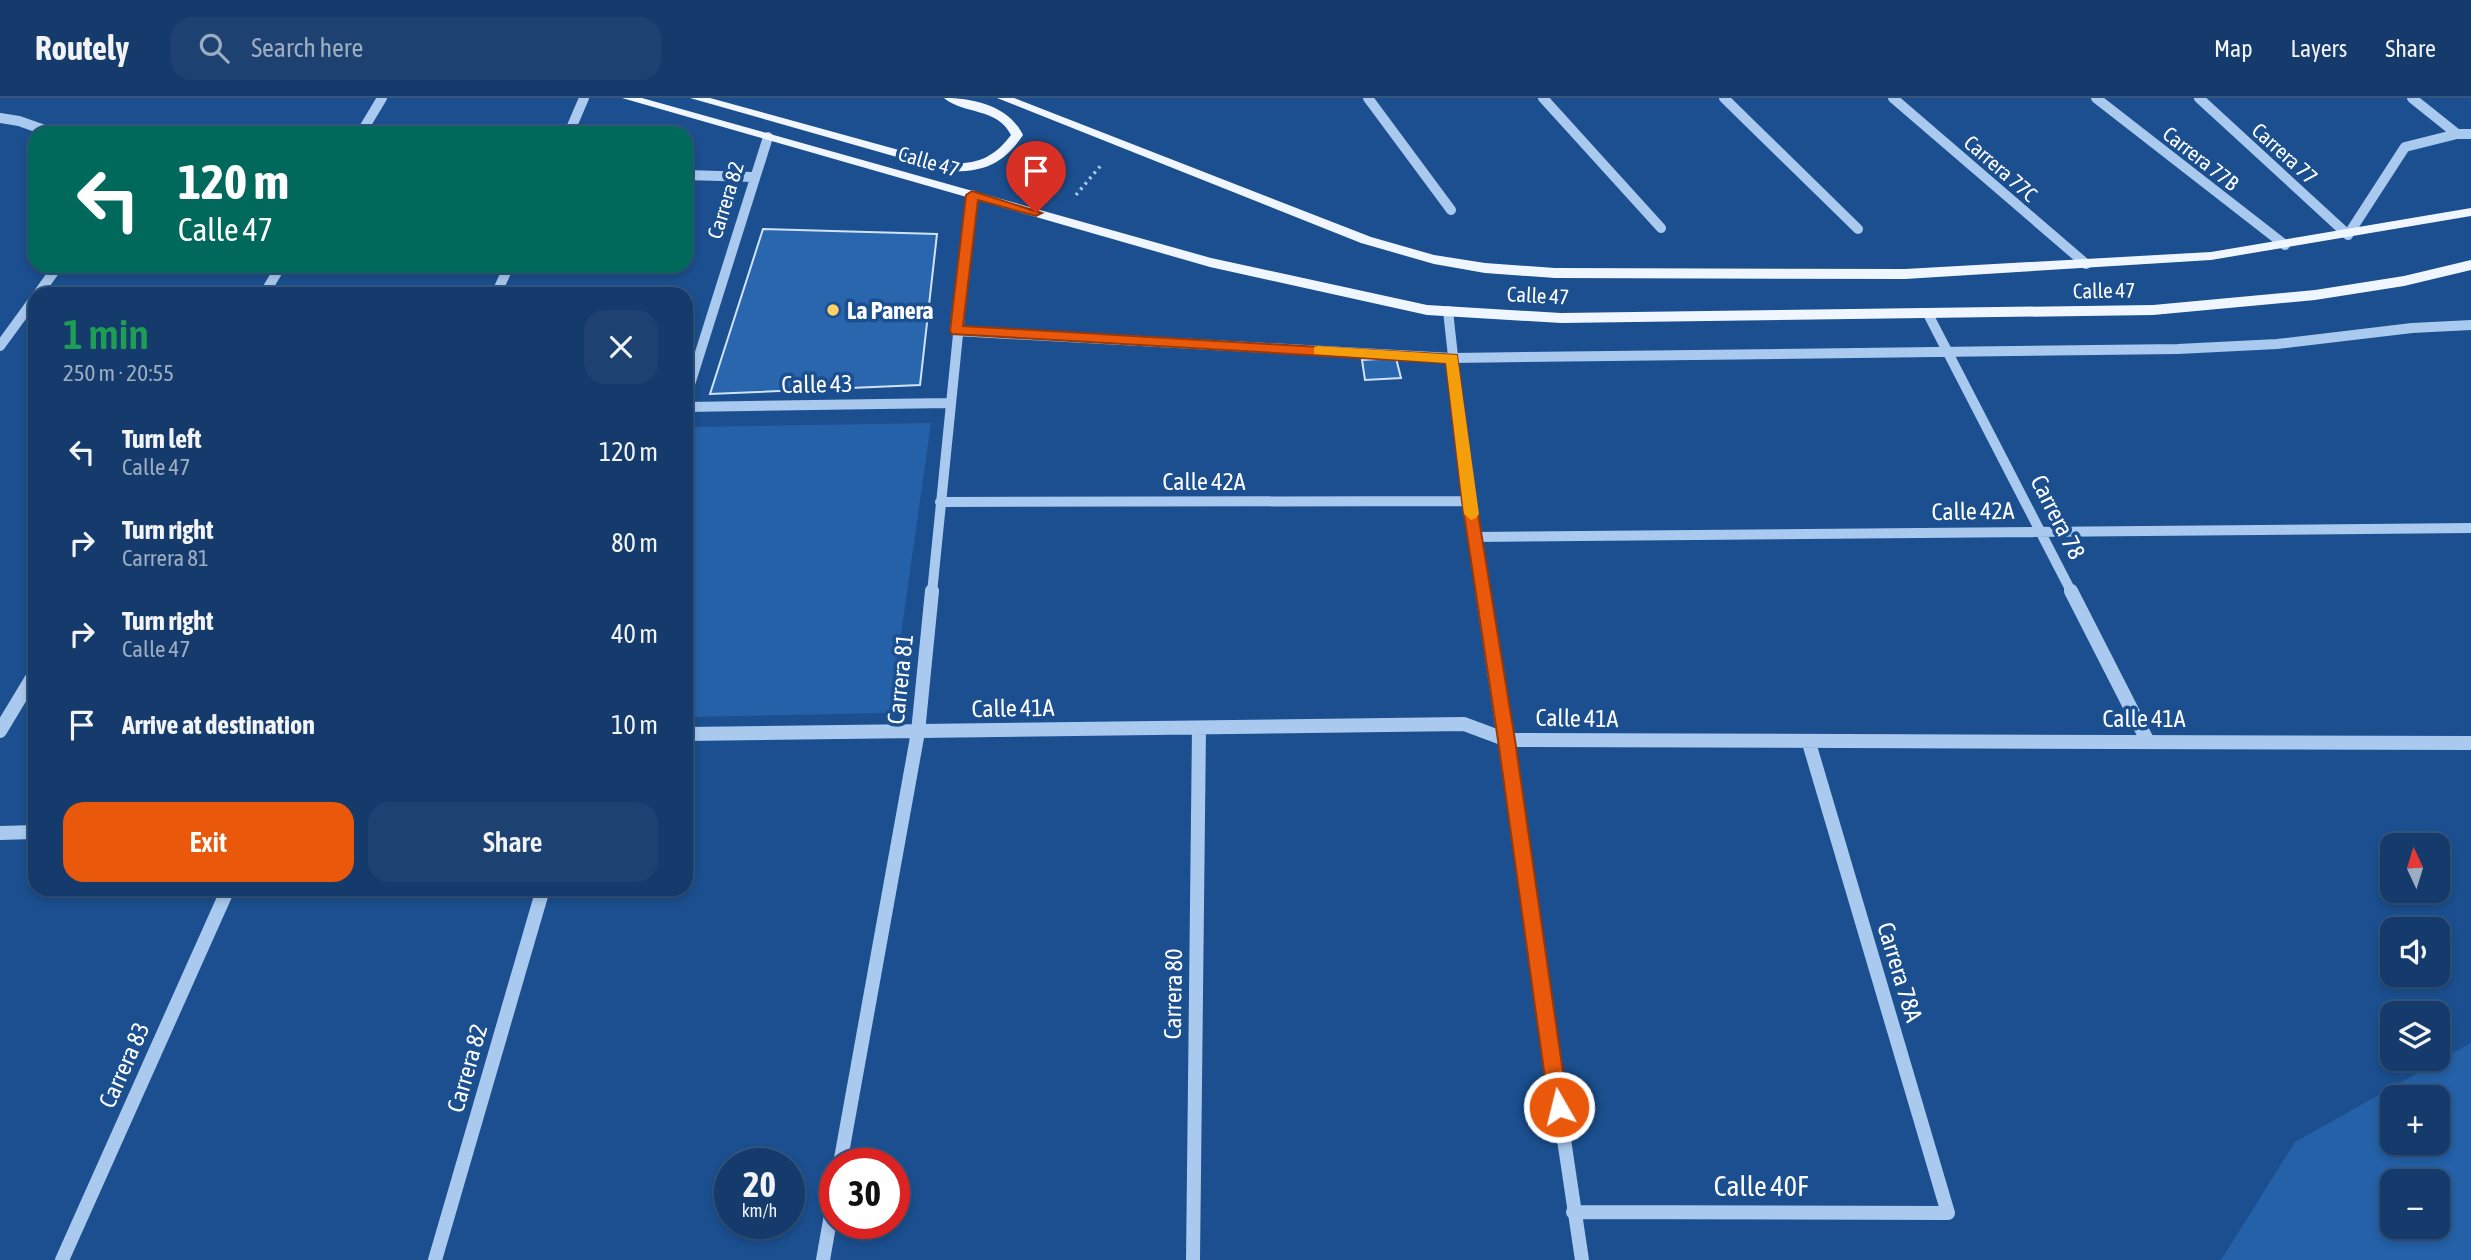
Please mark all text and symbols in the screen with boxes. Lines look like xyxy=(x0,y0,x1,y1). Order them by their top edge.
search box xyxy=(171,17,661,80)
text: Routely xyxy=(35,29,129,67)
icon: search xyxy=(195,29,233,67)
text: Search here xyxy=(251,33,363,63)
text: Map xyxy=(2214,35,2253,62)
text: Layers xyxy=(2291,35,2347,62)
text: Share xyxy=(2385,35,2436,62)
street label: Carrera 77 xyxy=(2248,118,2322,188)
street label: Carrera 77B xyxy=(2158,121,2244,195)
street label: Carrera 77C xyxy=(1960,130,2043,207)
street label: Calle 47 xyxy=(896,141,962,181)
pin xyxy=(1006,141,1066,213)
icon: arrive xyxy=(1017,152,1055,190)
text: 120 m xyxy=(178,153,289,209)
icon: left xyxy=(63,154,154,245)
street label: Carrera 82 xyxy=(702,159,748,241)
text: Calle 47 xyxy=(178,211,273,248)
street label: Calle 47 xyxy=(2073,277,2135,303)
street label: Calle 47 xyxy=(1506,281,1570,309)
place label: La Panera xyxy=(847,297,933,324)
marker: La Panera xyxy=(825,302,841,318)
text: 1 min xyxy=(63,310,149,358)
button: close xyxy=(584,310,658,384)
text: 250 m · 20:55 xyxy=(63,360,174,386)
street label: Calle 43 xyxy=(781,370,853,398)
text: Turn left xyxy=(122,424,202,454)
icon: left xyxy=(63,433,101,471)
text: 120 m xyxy=(599,437,658,467)
text: Calle 47 xyxy=(122,454,190,480)
street label: Calle 42A xyxy=(1163,468,1246,495)
street label: Carrera 78 xyxy=(2025,470,2091,564)
street label: Calle 42A xyxy=(1931,497,2015,525)
text: Turn right xyxy=(122,515,213,545)
icon: right xyxy=(63,524,101,562)
text: 80 m xyxy=(611,528,658,558)
text: Carrera 81 xyxy=(122,545,209,571)
text: Turn right xyxy=(122,606,213,636)
icon: right xyxy=(63,615,101,653)
text: 40 m xyxy=(611,619,658,649)
street label: Carrera 81 xyxy=(882,633,918,725)
text: Calle 47 xyxy=(122,636,190,662)
street label: Calle 41A xyxy=(971,694,1055,722)
street label: Calle 41A xyxy=(1535,704,1619,732)
street label: Calle 41A xyxy=(2103,705,2186,732)
icon: arrive xyxy=(63,706,101,744)
text: Arrive at destination xyxy=(122,710,315,740)
text: 10 m xyxy=(611,710,658,740)
button: Exit xyxy=(63,802,354,882)
button: Share xyxy=(368,802,658,882)
north arrow xyxy=(2380,833,2450,903)
map controls xyxy=(2380,833,2450,1239)
button: sound xyxy=(2380,917,2450,987)
street label: Carrera 78A xyxy=(1872,919,1928,1025)
street label: Carrera 80 xyxy=(1159,948,1187,1040)
button: layers xyxy=(2380,1001,2450,1071)
street label: Carrera 83 xyxy=(93,1018,155,1112)
street label: Carrera 82 xyxy=(442,1021,492,1115)
position arrow xyxy=(1522,1070,1596,1144)
button: + xyxy=(2380,1085,2450,1155)
speed limit sign: 30 xyxy=(819,1148,910,1239)
text: 20 xyxy=(743,1164,776,1204)
button: − xyxy=(2380,1169,2450,1239)
street label: Calle 40F xyxy=(1714,1170,1808,1202)
text: km/h xyxy=(742,1200,777,1221)

